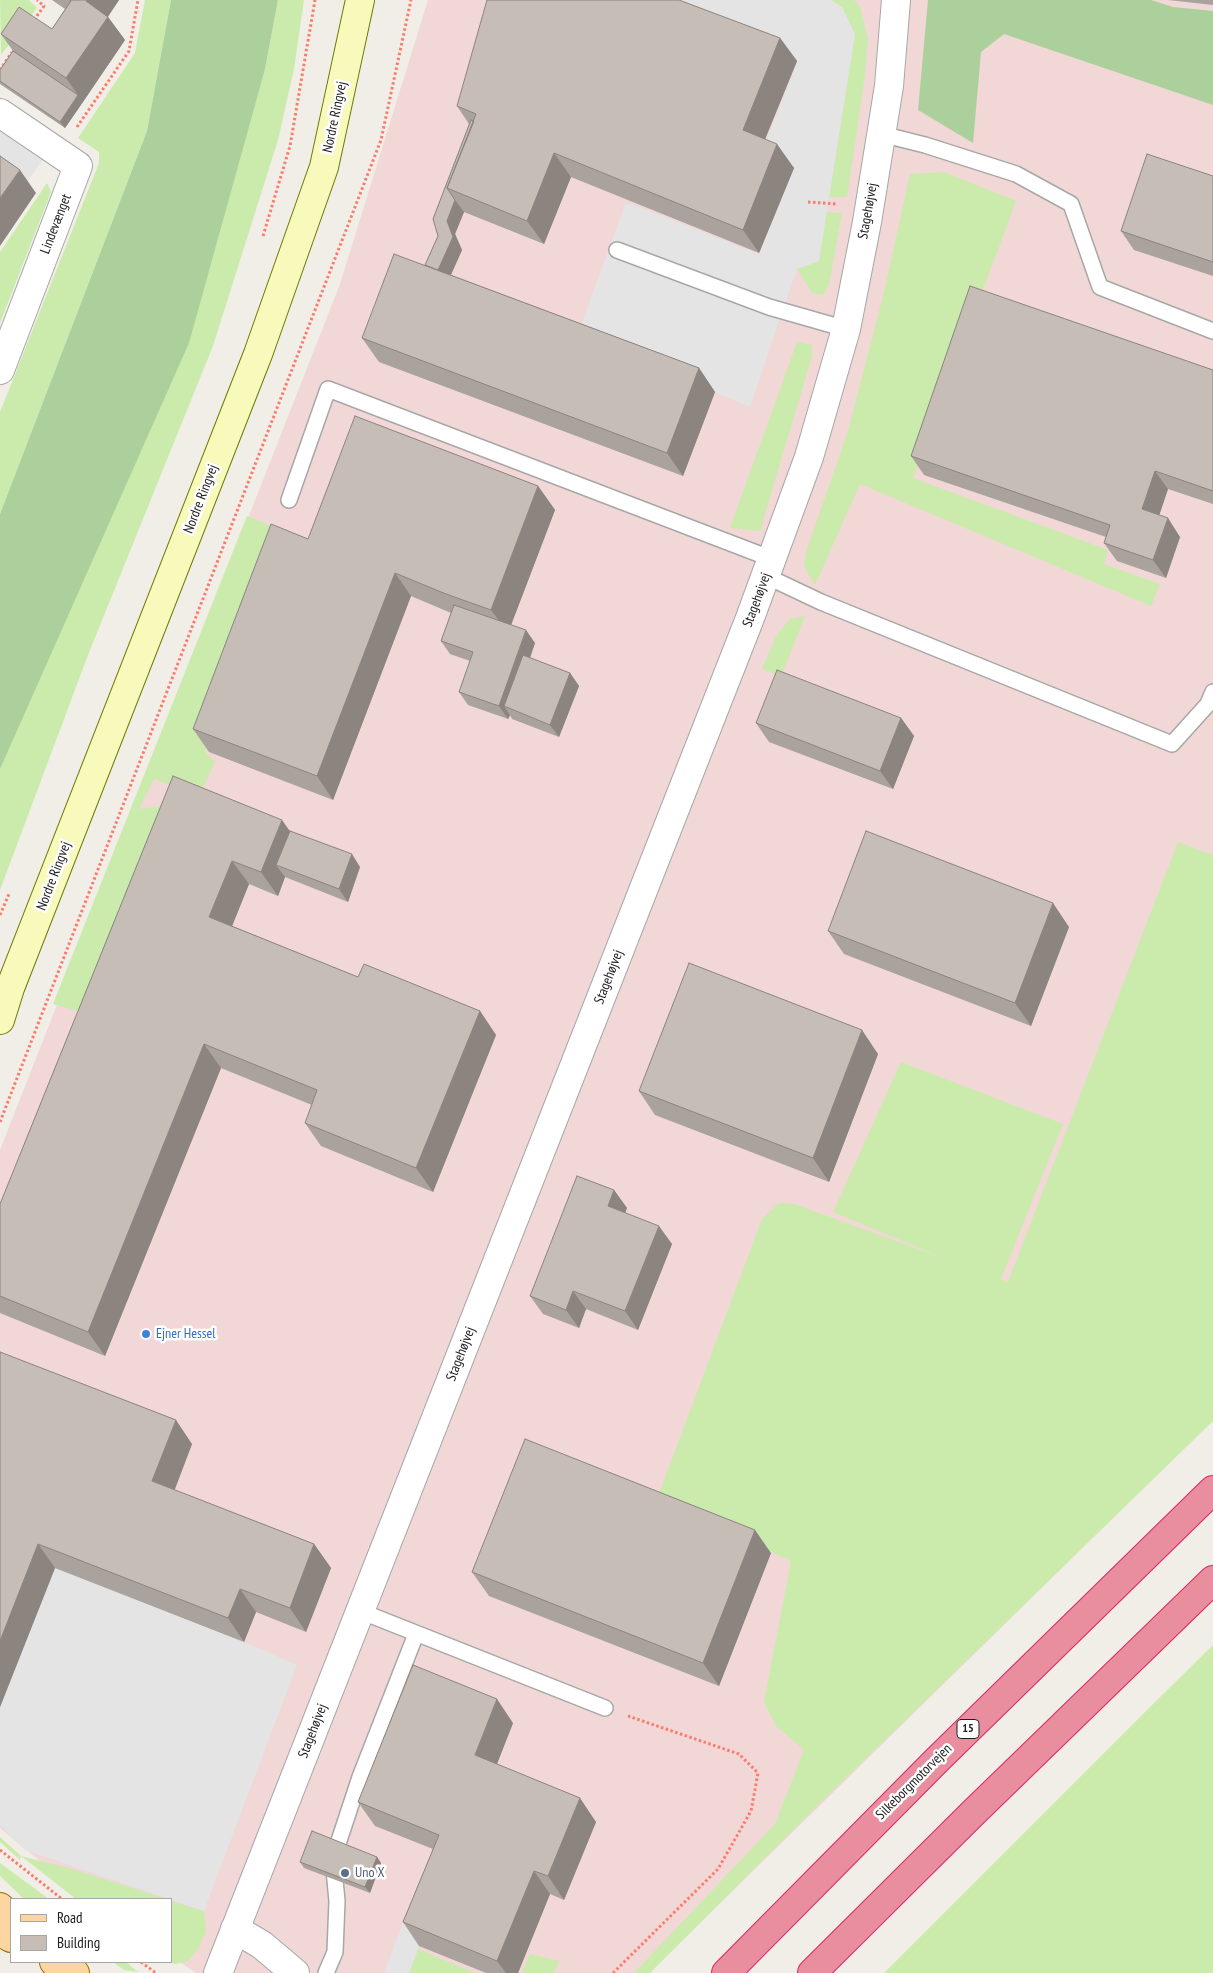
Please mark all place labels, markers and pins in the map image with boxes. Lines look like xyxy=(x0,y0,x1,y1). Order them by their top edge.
place label: Ejner Hessel xyxy=(156,1326,216,1342)
marker: Ejner Hessel xyxy=(140,1328,152,1340)
place label: Uno X xyxy=(355,1865,384,1881)
marker: Uno X xyxy=(339,1867,351,1879)

